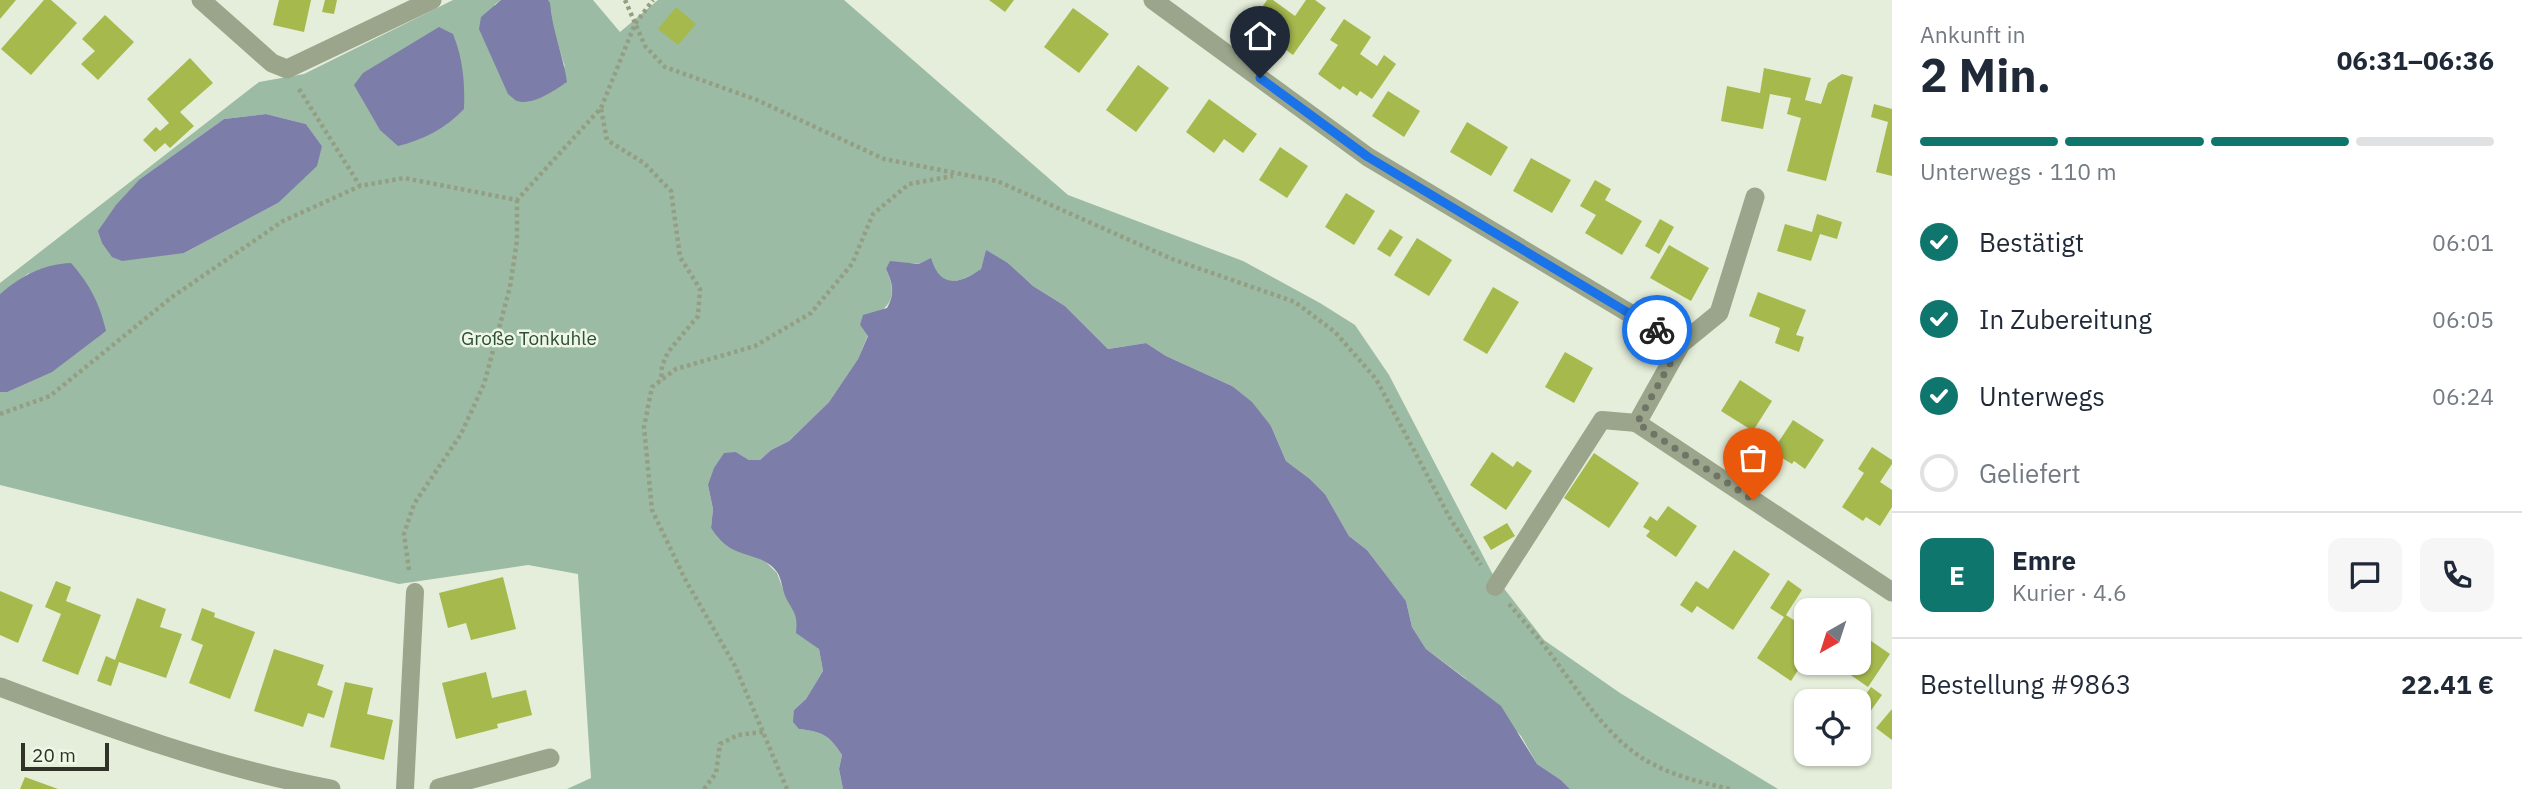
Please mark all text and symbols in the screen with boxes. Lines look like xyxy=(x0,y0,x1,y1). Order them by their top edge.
pin xyxy=(1230,6,1290,78)
icon: home xyxy=(1241,17,1279,55)
text: Ankunft in xyxy=(1920,19,2026,49)
text: 06:31–06:36 xyxy=(2337,43,2494,77)
text: 2 Min. xyxy=(1920,45,2051,105)
text: Unterwegs · 110 m xyxy=(1920,156,2117,186)
icon: check xyxy=(1920,223,1958,261)
text: Bestätigt xyxy=(1979,225,2084,259)
text: 06:01 xyxy=(2432,227,2494,257)
courier xyxy=(1622,295,1692,365)
icon: check xyxy=(1920,300,1958,338)
text: In Zubereitung xyxy=(1979,302,2152,336)
text: 06:05 xyxy=(2432,304,2494,334)
icon: bike xyxy=(1638,311,1676,349)
park label: Große Tonkuhle xyxy=(461,326,597,350)
icon: check xyxy=(1920,377,1958,415)
text: Unterwegs xyxy=(1979,379,2105,413)
text: 06:24 xyxy=(2432,381,2494,411)
pin xyxy=(1723,428,1783,500)
icon: bag xyxy=(1734,439,1772,477)
text: Geliefert xyxy=(1979,456,2081,490)
button: chat xyxy=(2328,538,2402,612)
button: phone xyxy=(2420,538,2494,612)
text: Emre xyxy=(2012,543,2076,577)
text: E xyxy=(1949,558,1965,592)
text: Kurier · 4.6 xyxy=(2012,577,2127,607)
north arrow xyxy=(1794,598,1871,676)
map controls xyxy=(1794,598,1871,766)
text: Bestellung #9863 xyxy=(1920,667,2131,701)
text: 22.41 € xyxy=(2401,667,2494,701)
button: locate xyxy=(1794,689,1871,766)
scale bar xyxy=(21,740,108,772)
text: 20 m xyxy=(32,743,76,767)

